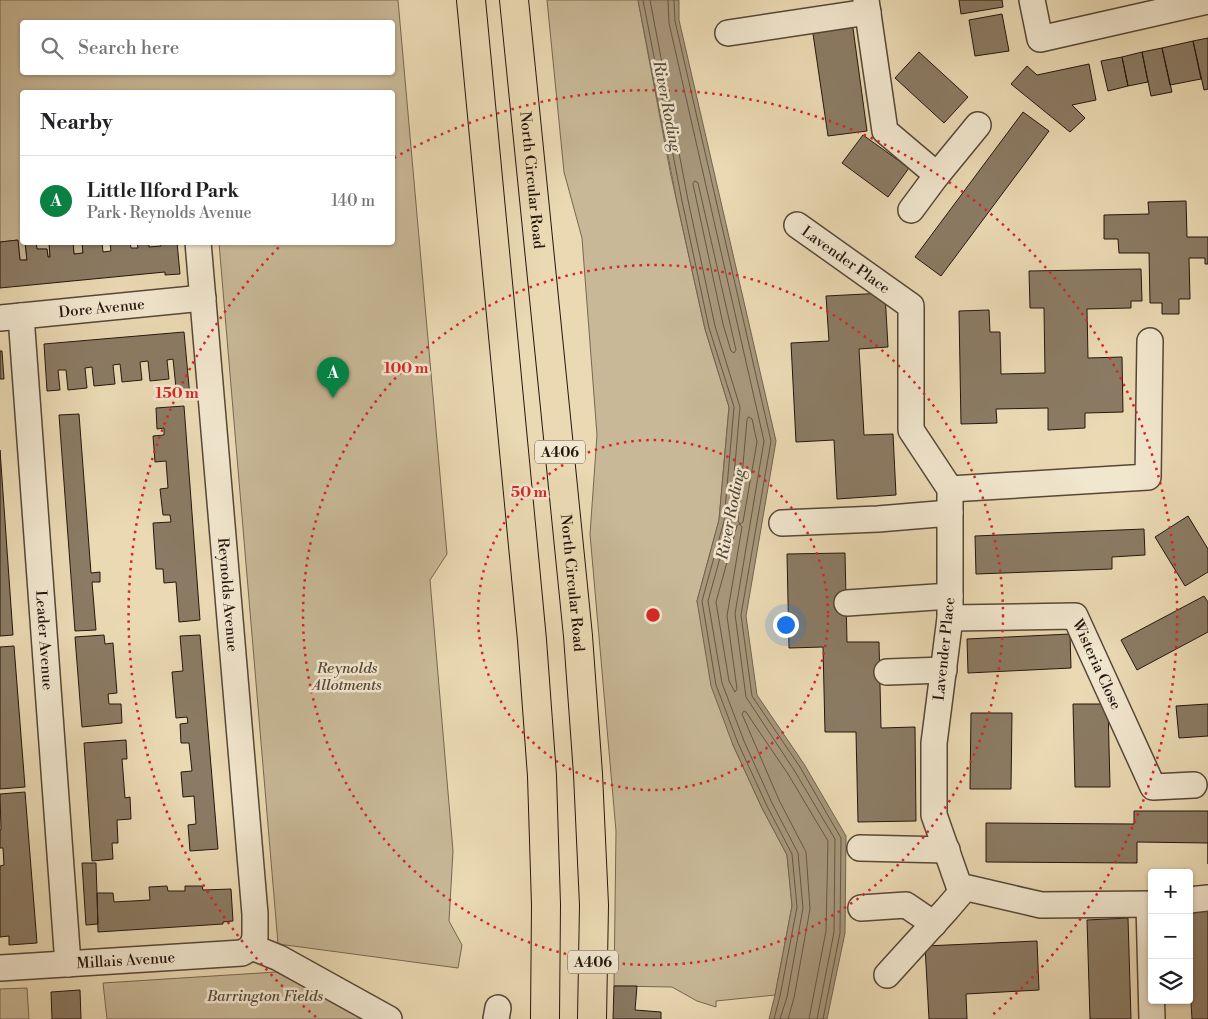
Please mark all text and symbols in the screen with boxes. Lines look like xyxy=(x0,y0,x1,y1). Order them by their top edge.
search box xyxy=(20,20,395,75)
icon: search xyxy=(38,34,66,62)
text: Search here xyxy=(78,36,179,60)
water label: River Roding xyxy=(648,58,686,154)
text: Nearby xyxy=(40,110,113,136)
street label: North Circular Road xyxy=(515,111,548,250)
text: Little Ilford Park xyxy=(87,179,239,203)
text: A xyxy=(50,191,62,211)
text: 140 m xyxy=(331,191,375,211)
text: Park · Reynolds Avenue xyxy=(87,203,252,223)
street label: Lavender Place xyxy=(798,222,894,298)
street label: Dore Avenue xyxy=(58,295,146,322)
pin: A xyxy=(317,357,349,398)
text: 100 m xyxy=(384,359,429,378)
text: 150 m xyxy=(155,384,199,403)
road number: A406 xyxy=(535,441,585,464)
water label: River Roding xyxy=(712,466,750,563)
text: 50 m xyxy=(511,483,547,502)
street label: North Circular Road xyxy=(556,513,588,653)
street label: Reynolds Avenue xyxy=(213,537,242,653)
street label: Leader Avenue xyxy=(31,589,57,691)
street label: Lavender Place xyxy=(930,596,959,702)
centre of rings xyxy=(644,606,662,624)
your location xyxy=(773,612,799,638)
street label: Wisteria Close xyxy=(1067,615,1125,713)
park label: Reynolds Allotments xyxy=(310,659,382,695)
map controls xyxy=(1148,869,1193,1004)
button: + xyxy=(1148,869,1193,914)
button: − xyxy=(1148,914,1193,959)
street label: Millais Avenue xyxy=(76,948,176,973)
road number: A406 xyxy=(568,950,618,974)
button: layers xyxy=(1148,959,1193,1004)
park label: Barrington Fields xyxy=(206,987,323,1006)

